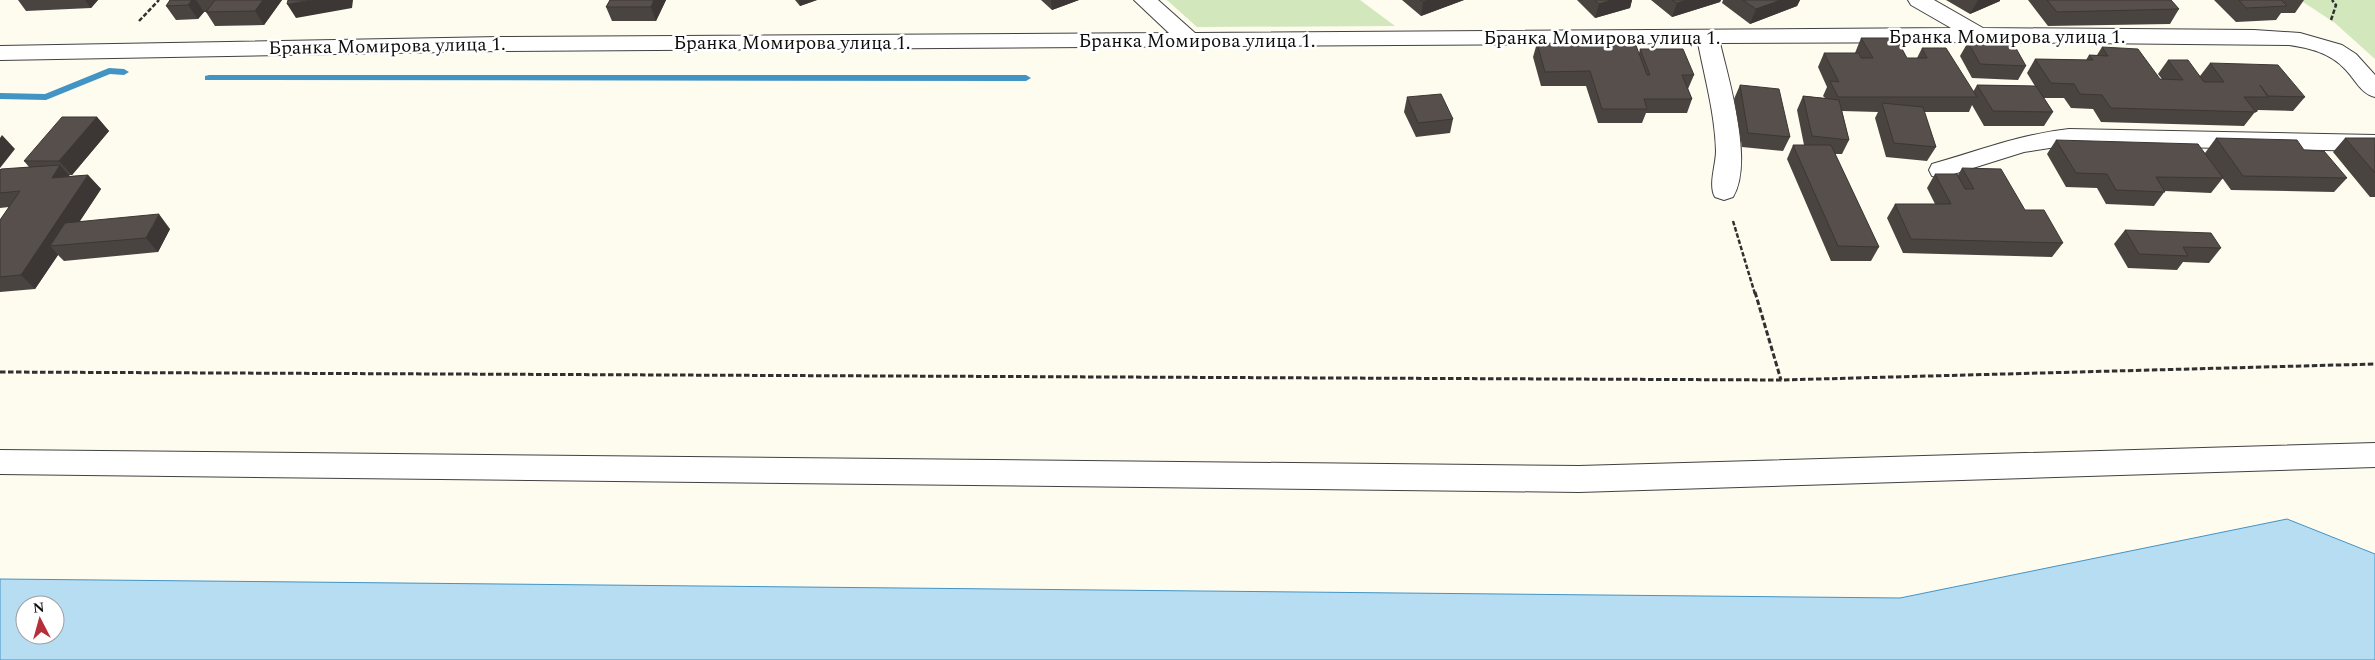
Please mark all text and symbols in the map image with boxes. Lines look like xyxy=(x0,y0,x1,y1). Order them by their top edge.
street label: Бранка Момирова улица 1. xyxy=(1888,23,2126,52)
street label: Бранка Момирова улица 1. xyxy=(1483,24,1721,53)
street label: Бранка Момирова улица 1. xyxy=(1078,27,1316,56)
street label: Бранка Момирова улица 1. xyxy=(673,29,911,58)
street label: Бранка Момирова улица 1. xyxy=(268,30,506,63)
north arrow xyxy=(15,595,65,645)
text: N xyxy=(32,597,45,619)

